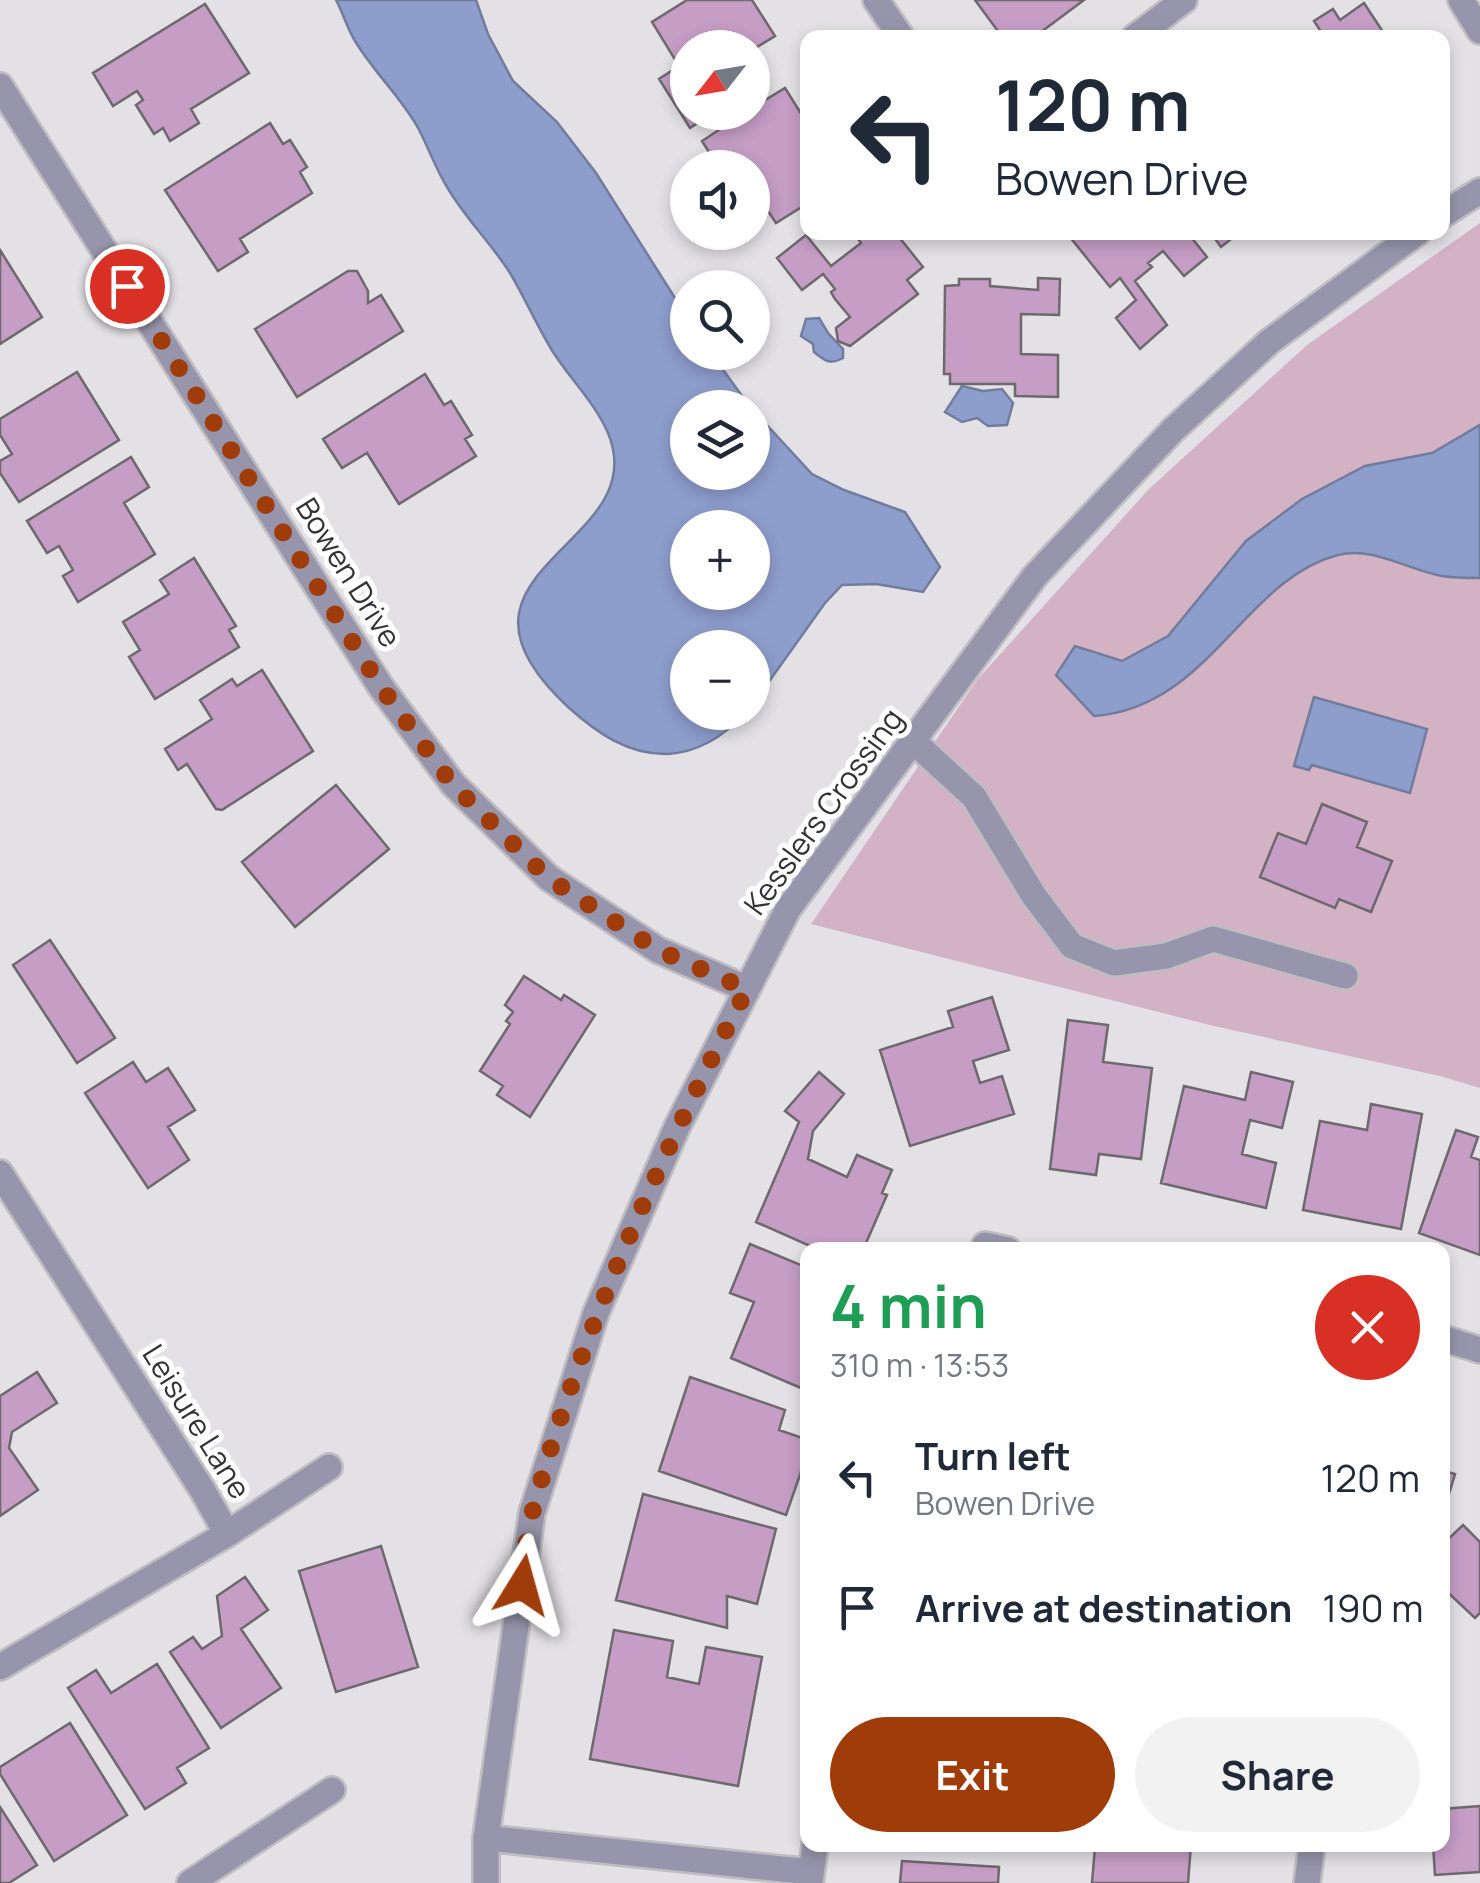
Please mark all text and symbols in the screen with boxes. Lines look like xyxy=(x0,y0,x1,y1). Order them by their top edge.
north arrow xyxy=(670,30,770,130)
map controls xyxy=(670,30,770,730)
text: 120 m xyxy=(995,56,1190,152)
icon: left xyxy=(830,70,960,200)
text: Bowen Drive xyxy=(995,147,1249,209)
button: sound xyxy=(670,150,770,250)
pin xyxy=(85,244,170,329)
icon: arrive xyxy=(100,259,155,314)
button: search xyxy=(670,270,770,370)
button: layers xyxy=(670,390,770,490)
street label: Bowen Drive xyxy=(287,490,411,655)
button: + xyxy=(670,510,770,610)
button: − xyxy=(670,630,770,730)
street label: Kesslers Crossing xyxy=(734,700,912,923)
text: 4 min xyxy=(830,1264,987,1346)
button: close xyxy=(1315,1275,1420,1380)
street label: Leisure Lane xyxy=(134,1336,261,1506)
text: 310 m · 13:53 xyxy=(830,1343,1009,1387)
text: Turn left xyxy=(915,1429,1071,1481)
icon: left xyxy=(830,1450,885,1505)
text: 120 m xyxy=(1321,1451,1420,1503)
text: Bowen Drive xyxy=(915,1481,1095,1525)
position arrow xyxy=(470,1533,574,1637)
icon: arrive xyxy=(830,1580,885,1635)
text: Arrive at destination xyxy=(915,1581,1292,1633)
text: 190 m xyxy=(1322,1581,1424,1633)
button: Exit xyxy=(830,1717,1115,1832)
button: Share xyxy=(1135,1717,1420,1832)

